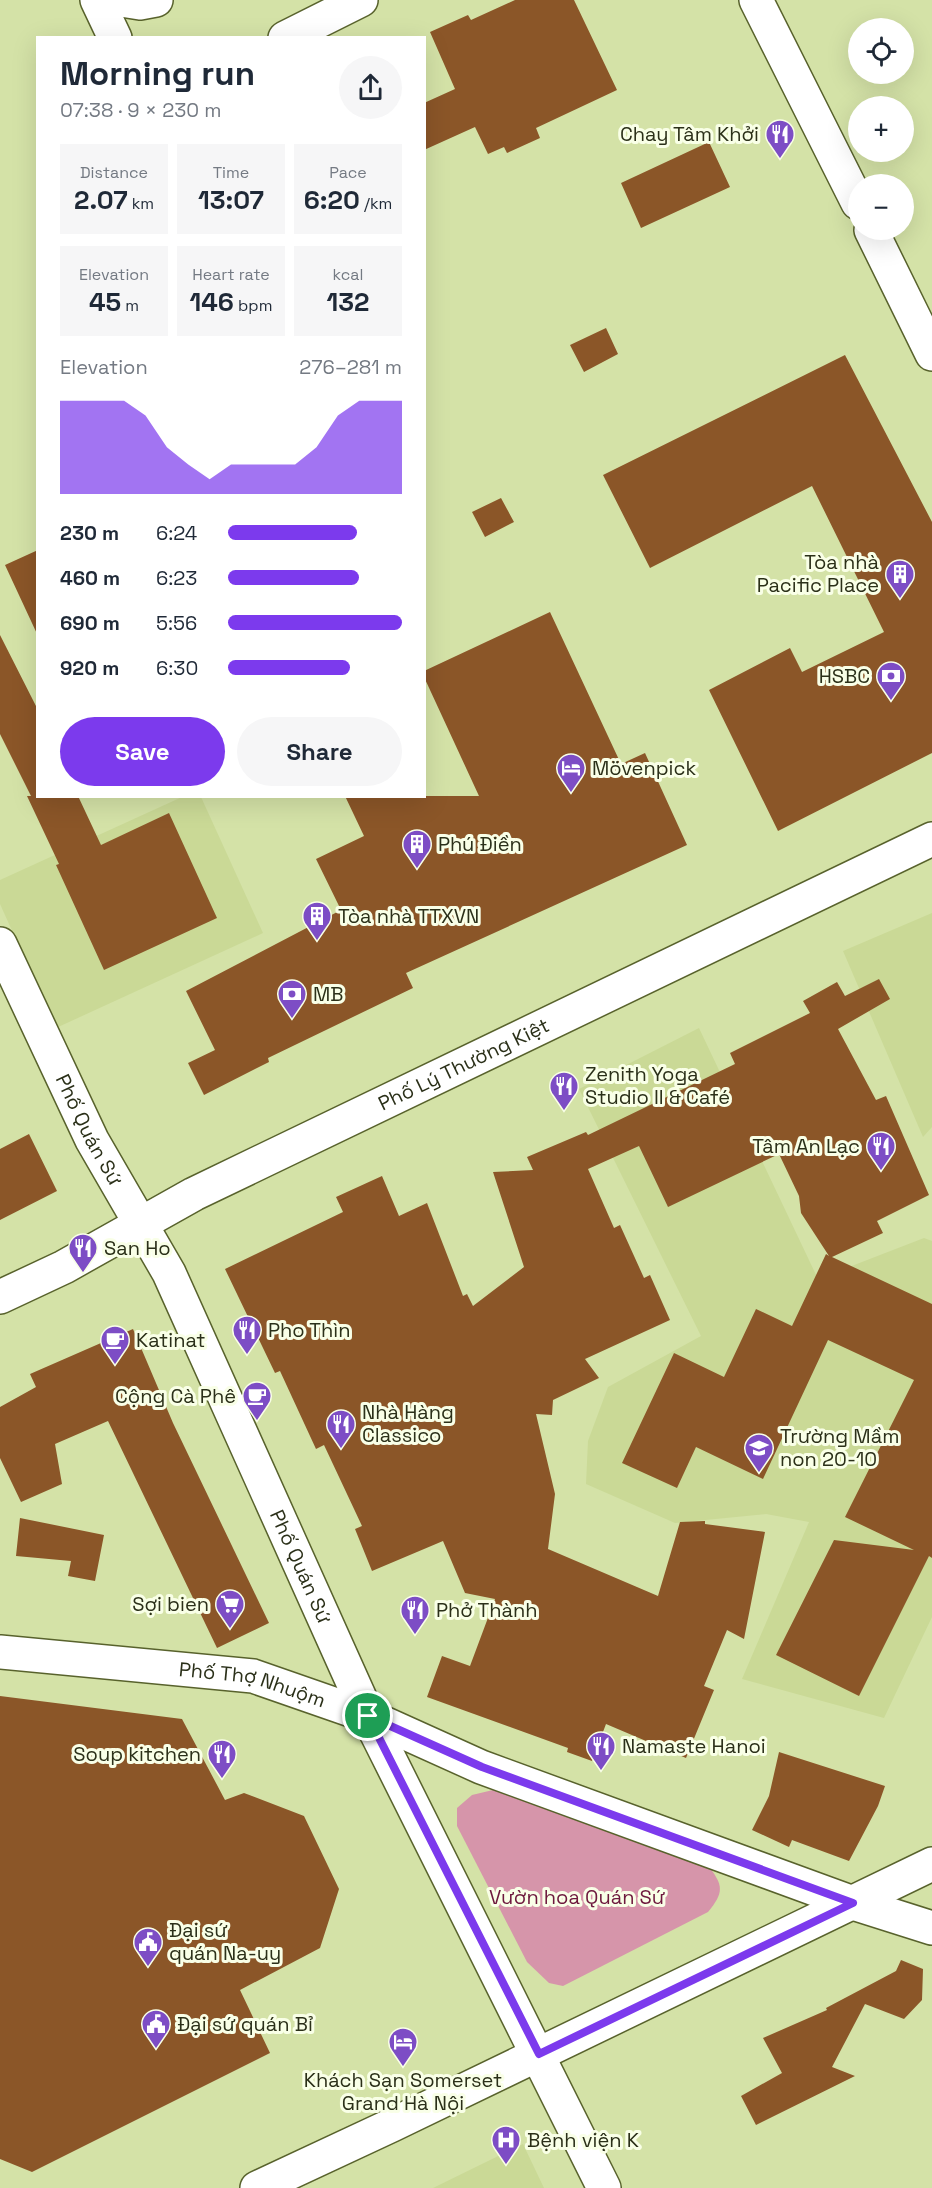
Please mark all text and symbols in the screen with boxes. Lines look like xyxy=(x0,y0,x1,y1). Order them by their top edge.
map controls xyxy=(848,18,914,240)
button: locate xyxy=(848,18,914,84)
text: Morning run xyxy=(60,53,255,95)
button: share xyxy=(339,56,402,119)
button: + xyxy=(848,96,914,162)
text: 07:38 · 9 × 230 m xyxy=(60,97,222,123)
restaurant icon: Chay Tâm Khởi xyxy=(764,118,796,160)
place label: Chay Tâm Khởi xyxy=(620,121,759,147)
text: Distance xyxy=(80,162,148,183)
text: Time xyxy=(213,162,249,183)
text: Pace xyxy=(329,162,367,183)
button: − xyxy=(848,174,914,240)
text: 2.07 xyxy=(74,183,128,217)
text: 13:07 xyxy=(198,183,264,217)
text: 6:20 xyxy=(304,183,360,217)
text: km xyxy=(128,193,154,214)
text: /km xyxy=(360,193,392,214)
text: Elevation xyxy=(79,264,149,285)
text: Heart rate xyxy=(192,264,270,285)
text: kcal xyxy=(333,264,363,285)
text: 45 xyxy=(89,285,121,319)
text: 146 xyxy=(190,285,234,319)
text: 132 xyxy=(326,285,370,319)
text: m xyxy=(121,295,139,316)
text: bpm xyxy=(234,295,272,316)
text: Elevation xyxy=(60,354,148,380)
text: 276–281 m xyxy=(299,354,402,380)
text: 230 m xyxy=(60,520,119,546)
text: 6:24 xyxy=(156,520,197,546)
place label: Tòa nhà Pacific Place xyxy=(757,549,879,598)
building icon: Tòa nhà Pacific Place xyxy=(884,558,916,600)
text: 460 m xyxy=(60,565,120,591)
text: 6:23 xyxy=(156,565,197,591)
text: 690 m xyxy=(60,610,120,636)
text: 5:56 xyxy=(156,610,197,636)
text: 920 m xyxy=(60,655,119,681)
text: 6:30 xyxy=(156,655,198,681)
bank icon: HSBC xyxy=(875,660,907,702)
place label: HSBC xyxy=(819,663,870,689)
button: Save xyxy=(60,717,225,786)
button: Share xyxy=(237,717,402,786)
hotel icon: Mövenpick xyxy=(555,752,587,794)
place label: Mövenpick xyxy=(592,755,696,781)
building icon: Phú Điền xyxy=(401,828,433,870)
place label: Phú Điền xyxy=(438,831,522,857)
building icon: Tòa nhà TTXVN xyxy=(301,900,333,942)
place label: Tòa nhà TTXVN xyxy=(338,903,479,929)
bank icon: MB xyxy=(276,978,308,1020)
place label: MB xyxy=(313,981,344,1007)
street label: Phố Lý Thường Kiệt xyxy=(374,1012,553,1116)
place label: Zenith Yoga Studio II & Café xyxy=(585,1061,730,1110)
street label: Phố Quán Sứ xyxy=(50,1070,129,1190)
restaurant icon: Zenith Yoga Studio II & Café xyxy=(548,1070,580,1112)
restaurant icon: Tâm An Lạc xyxy=(865,1130,897,1172)
place label: Tâm An Lạc xyxy=(752,1133,860,1159)
restaurant icon: San Ho xyxy=(67,1232,99,1274)
place label: San Ho xyxy=(104,1235,171,1261)
restaurant icon: Pho Thìn xyxy=(231,1314,263,1356)
place label: Pho Thìn xyxy=(268,1317,350,1343)
cafe icon: Katinat xyxy=(99,1324,131,1366)
place label: Katinat xyxy=(136,1327,206,1353)
cafe icon: Cộng Cà Phê xyxy=(241,1380,273,1422)
place label: Cộng Cà Phê xyxy=(115,1383,236,1409)
place label: Nhà Hàng Classico xyxy=(362,1399,454,1448)
restaurant icon: Nhà Hàng Classico xyxy=(325,1408,357,1450)
place label: Trường Mầm non 20-10 xyxy=(780,1423,899,1472)
school or university icon: Trường Mầm non 20-10 xyxy=(743,1432,775,1474)
street label: Phố Quán Sứ xyxy=(264,1506,338,1627)
supermarket icon: Sợi bien xyxy=(214,1588,246,1630)
place label: Sợi bien xyxy=(132,1591,209,1617)
restaurant icon: Phở Thành xyxy=(399,1594,431,1636)
place label: Phở Thành xyxy=(436,1597,538,1623)
street label: Phố Thợ Nhuộm xyxy=(178,1656,329,1713)
pin xyxy=(342,1690,393,1741)
icon: arrive xyxy=(351,1699,384,1732)
restaurant icon: Namaste Hanoi xyxy=(585,1730,617,1772)
place label: Namaste Hanoi xyxy=(622,1733,766,1759)
restaurant icon: Soup kitchen xyxy=(206,1738,238,1780)
place label: Soup kitchen xyxy=(73,1741,201,1767)
park label: Vườn hoa Quán Sứ xyxy=(489,1884,665,1910)
place label: Đại sứ quán Na-uy xyxy=(169,1917,281,1966)
public building icon: Đại sứ quán Na-uy xyxy=(132,1926,164,1968)
public building icon: Đại sứ quán Bỉ xyxy=(140,2008,172,2050)
place label: Đại sứ quán Bỉ xyxy=(177,2011,313,2037)
hotel icon: Khách Sạn Somerset Grand Hà Nội xyxy=(387,2026,419,2068)
place label: Khách Sạn Somerset Grand Hà Nội xyxy=(304,2067,502,2116)
hospital icon: Bệnh viện K xyxy=(490,2124,522,2166)
place label: Bệnh viện K xyxy=(527,2127,639,2153)

